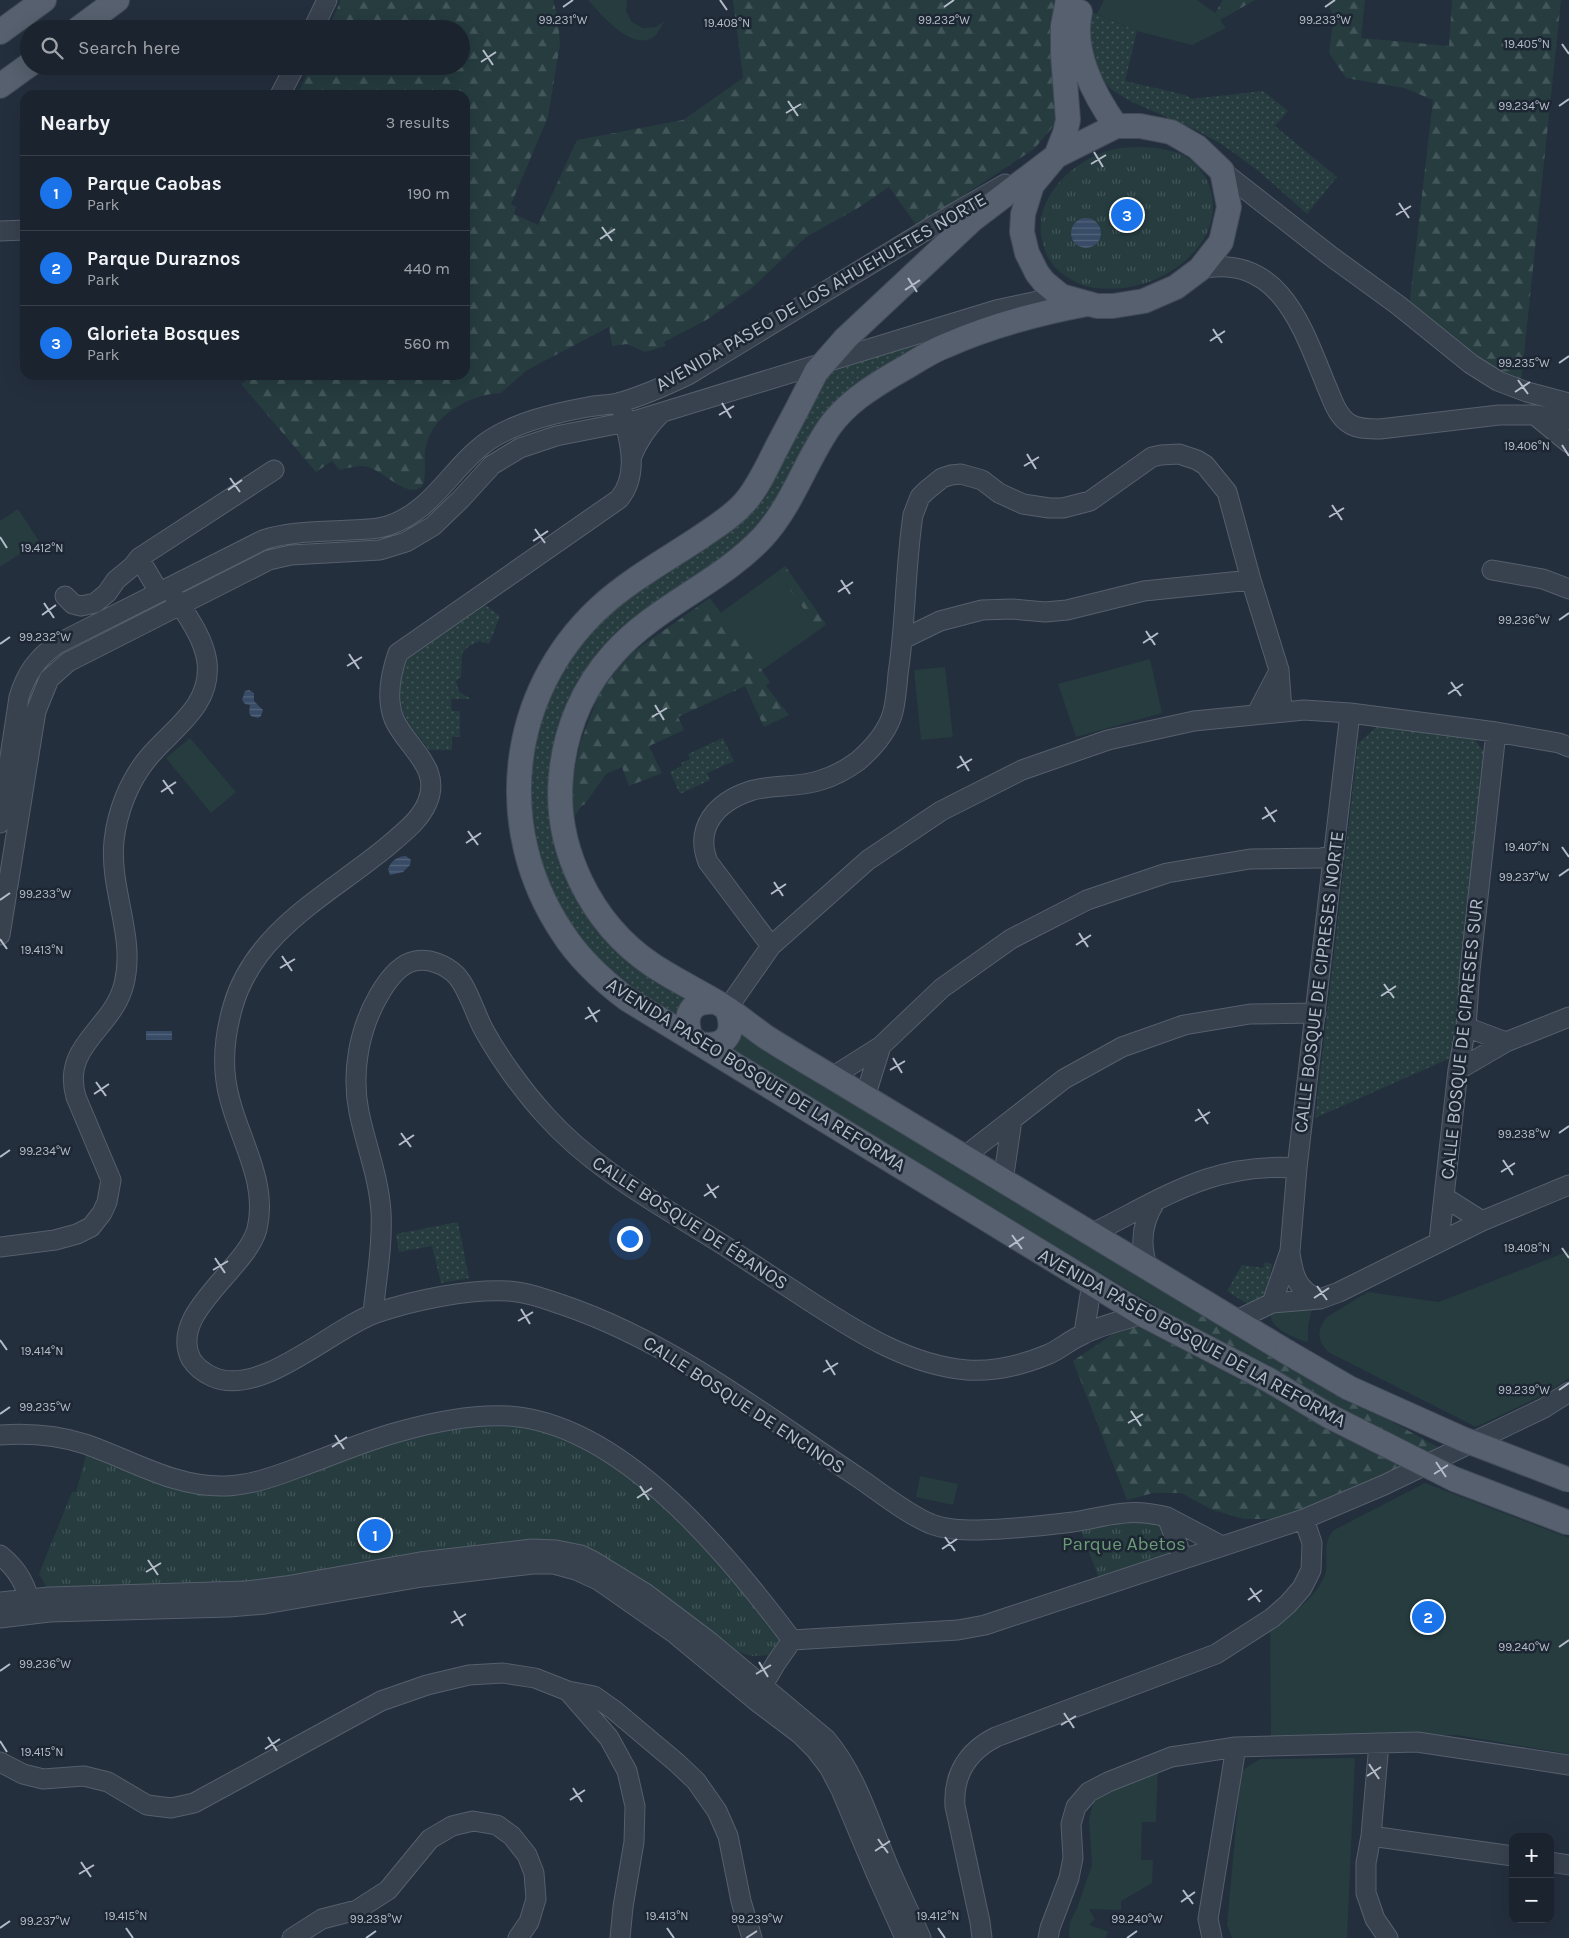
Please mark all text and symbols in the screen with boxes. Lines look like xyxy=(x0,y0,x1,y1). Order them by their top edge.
text: 99.231°W xyxy=(539,13,588,27)
text: 99.232°W xyxy=(918,13,970,27)
text: 99.233°W xyxy=(1299,13,1351,27)
text: 19.408°N xyxy=(704,16,750,30)
search box xyxy=(20,20,470,75)
icon: search xyxy=(38,34,66,62)
text: Search here xyxy=(78,37,180,59)
text: 19.405°N xyxy=(1504,37,1550,51)
text: 99.234°W xyxy=(1498,99,1550,113)
text: Nearby xyxy=(40,111,110,135)
text: 3 results xyxy=(386,113,450,132)
text: Parque Caobas xyxy=(87,173,222,195)
text: 1 xyxy=(53,184,59,203)
text: 190 m xyxy=(407,184,450,203)
street label: AVENIDA PASEO DE LOS AHUEHUETES NORTE xyxy=(652,188,990,396)
text: Park xyxy=(87,195,119,214)
pin: 3 xyxy=(1111,196,1143,234)
text: Parque Duraznos xyxy=(87,248,241,270)
text: 2 xyxy=(51,259,61,278)
text: 440 m xyxy=(404,259,450,278)
text: Park xyxy=(87,270,119,289)
text: Glorieta Bosques xyxy=(87,323,240,345)
text: 3 xyxy=(51,334,61,353)
text: 560 m xyxy=(404,334,450,353)
text: Park xyxy=(87,345,119,364)
text: 99.235°W xyxy=(1498,356,1550,370)
text: 19.406°N xyxy=(1504,439,1550,453)
text: 19.412°N xyxy=(21,541,63,555)
text: 99.236°W xyxy=(1498,613,1550,627)
text: 99.232°W xyxy=(19,630,71,644)
street label: CALLE BOSQUE DE CIPRESES NORTE xyxy=(1290,830,1348,1134)
text: 19.407°N xyxy=(1505,840,1549,854)
text: 99.237°W xyxy=(1499,870,1550,884)
text: 99.233°W xyxy=(19,887,71,901)
street label: CALLE BOSQUE DE CIPRESES SUR xyxy=(1436,897,1488,1181)
text: 19.413°N xyxy=(20,943,64,957)
street label: AVENIDA PASEO BOSQUE DE LA REFORMA xyxy=(602,973,910,1177)
text: 99.238°W xyxy=(1498,1127,1550,1141)
text: 99.234°W xyxy=(19,1144,71,1158)
street label: CALLE BOSQUE DE ÉBANOS xyxy=(588,1151,793,1295)
your location xyxy=(617,1226,643,1252)
text: 19.408°N xyxy=(1504,1241,1550,1255)
street label: AVENIDA PASEO BOSQUE DE LA REFORMA xyxy=(1034,1244,1350,1432)
street label: CALLE BOSQUE DE ENCINOS xyxy=(639,1331,849,1479)
text: 19.414°N xyxy=(21,1344,63,1358)
text: 99.239°W xyxy=(1498,1383,1550,1397)
text: 99.235°W xyxy=(19,1400,71,1414)
pin: 1 xyxy=(359,1516,391,1554)
park label: Parque Abetos xyxy=(1062,1533,1186,1555)
pin: 2 xyxy=(1412,1598,1444,1636)
text: 99.240°W xyxy=(1498,1640,1550,1654)
text: 99.236°W xyxy=(19,1657,71,1671)
text: 19.415°N xyxy=(21,1745,63,1759)
map controls xyxy=(1509,1833,1554,1923)
button: + xyxy=(1509,1833,1554,1878)
button: − xyxy=(1509,1878,1554,1923)
text: 19.415°N xyxy=(105,1909,147,1923)
text: 19.413°N xyxy=(645,1909,689,1923)
text: 19.412°N xyxy=(917,1909,959,1923)
text: 99.238°W xyxy=(350,1912,402,1926)
text: 99.239°W xyxy=(731,1912,783,1926)
text: 99.240°W xyxy=(1111,1912,1163,1926)
text: 99.237°W xyxy=(20,1914,71,1928)

